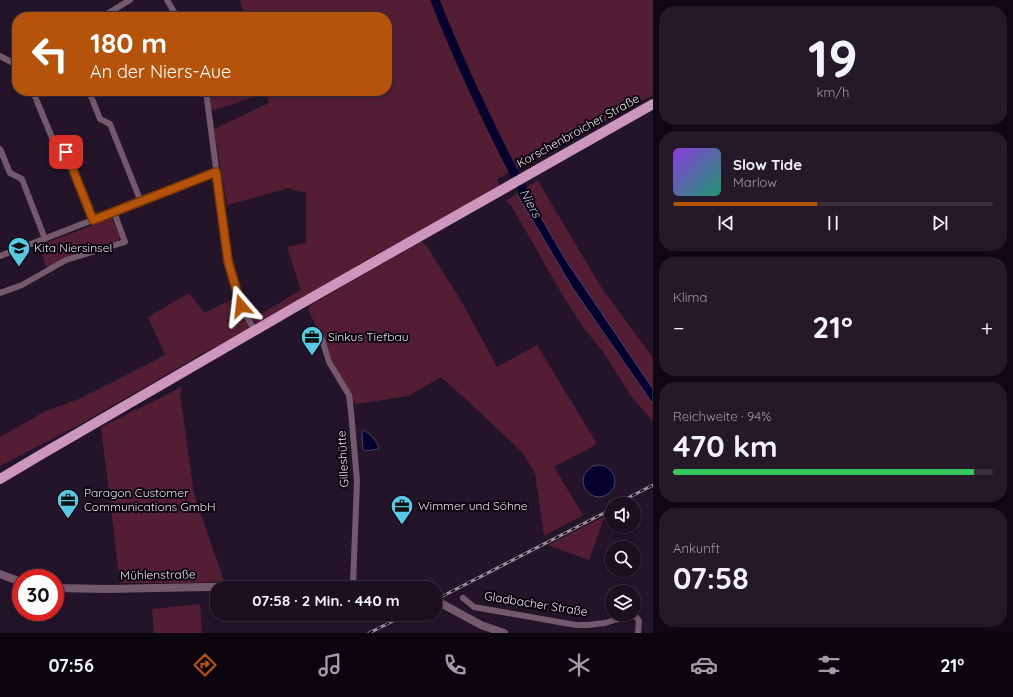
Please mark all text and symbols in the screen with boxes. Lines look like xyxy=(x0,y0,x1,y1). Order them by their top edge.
text: 180 m xyxy=(90,25,167,60)
text: 19 xyxy=(808,25,858,90)
icon: left xyxy=(24,28,76,80)
text: An der Niers-Aue xyxy=(90,60,231,83)
text: km/h xyxy=(817,84,849,100)
street label: Korschenbroicher Straße xyxy=(514,90,642,171)
pin xyxy=(49,135,83,169)
icon: arrive xyxy=(55,141,77,163)
text: Slow Tide xyxy=(733,155,802,174)
text: Marlow xyxy=(733,174,777,190)
water label: Niers xyxy=(517,186,546,221)
icon: previous xyxy=(715,212,737,234)
icon: pause xyxy=(822,212,844,234)
icon: next xyxy=(929,212,951,234)
school or university icon: Kita Niersinsel xyxy=(6,235,32,268)
place label: Kita Niersinsel xyxy=(34,240,112,255)
position arrow xyxy=(220,285,262,327)
text: Klima xyxy=(673,289,707,305)
text: 21° xyxy=(812,308,853,346)
text: − xyxy=(673,314,684,342)
text: + xyxy=(981,314,993,342)
office icon: Sinkus Tiefbau xyxy=(299,324,325,357)
place label: Sinkus Tiefbau xyxy=(328,329,409,344)
text: Reichweite · 94% xyxy=(673,408,771,424)
text: 470 km xyxy=(673,427,778,465)
street label: Gilleshütte xyxy=(334,430,351,488)
place label: Paragon Customer Communications GmbH xyxy=(84,485,216,514)
office icon: Paragon Customer Communications GmbH xyxy=(55,487,81,520)
office icon: Wimmer und Söhne xyxy=(389,493,415,526)
map controls xyxy=(605,497,641,621)
button: sound xyxy=(605,497,641,533)
place label: Wimmer und Söhne xyxy=(418,498,528,513)
text: Ankunft xyxy=(673,540,720,556)
button: search xyxy=(605,541,641,577)
text: 07:58 xyxy=(673,559,749,597)
street label: Mühlenstraße xyxy=(120,566,196,583)
speed limit sign: 30 xyxy=(12,569,64,621)
button: layers xyxy=(605,585,641,621)
street label: Gladbacher Straße xyxy=(483,588,589,619)
text: 07:58 · 2 Min. · 440 m xyxy=(252,591,400,610)
icon: directions xyxy=(191,651,219,679)
icon: music xyxy=(316,651,344,679)
icon: phone xyxy=(441,651,469,679)
icon: climate xyxy=(565,651,593,679)
icon: car xyxy=(690,651,718,679)
icon: filters xyxy=(815,651,843,679)
text: 07:56 xyxy=(48,654,94,677)
text: 21° xyxy=(940,654,964,677)

